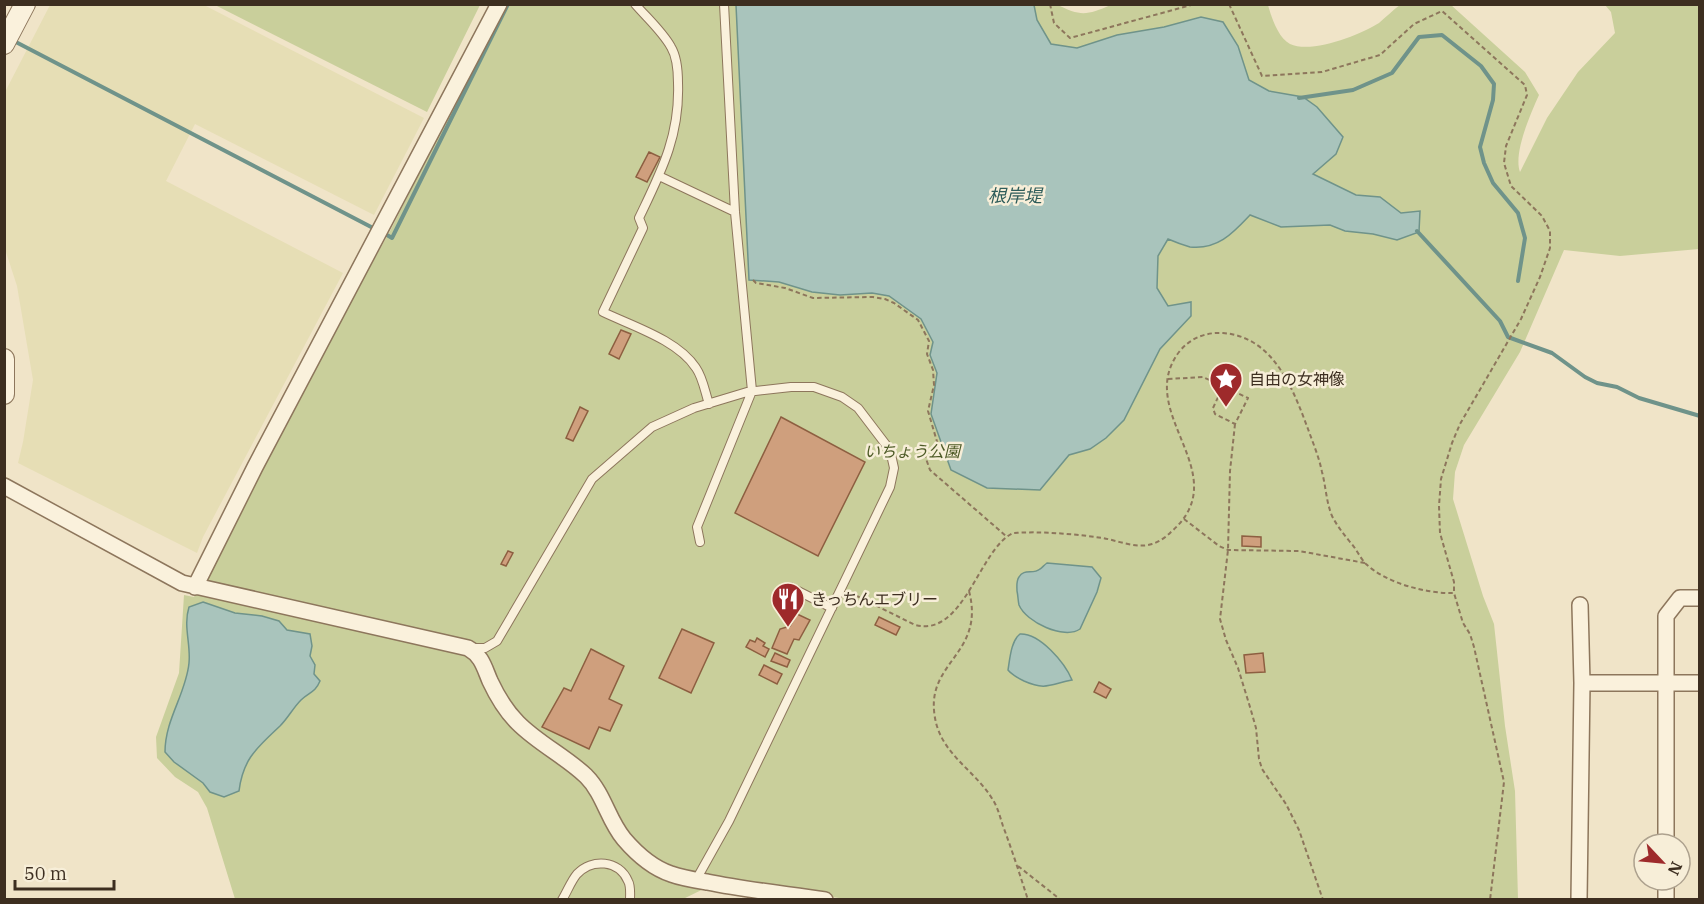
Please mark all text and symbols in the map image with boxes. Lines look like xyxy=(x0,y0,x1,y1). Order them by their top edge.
water label: 根岸堤 xyxy=(988,184,1044,207)
place icon: 自由の女神像 xyxy=(1208,361,1244,408)
place label: 自由の女神像 xyxy=(1249,369,1345,389)
park label: いちょう公園 xyxy=(864,441,962,461)
restaurant icon: きっちんエブリー xyxy=(770,581,806,628)
place label: きっちんエブリー xyxy=(811,589,938,609)
north arrow xyxy=(1632,832,1692,892)
scale bar xyxy=(15,853,114,891)
text: N xyxy=(1664,859,1687,879)
text: 50 m xyxy=(24,862,67,885)

